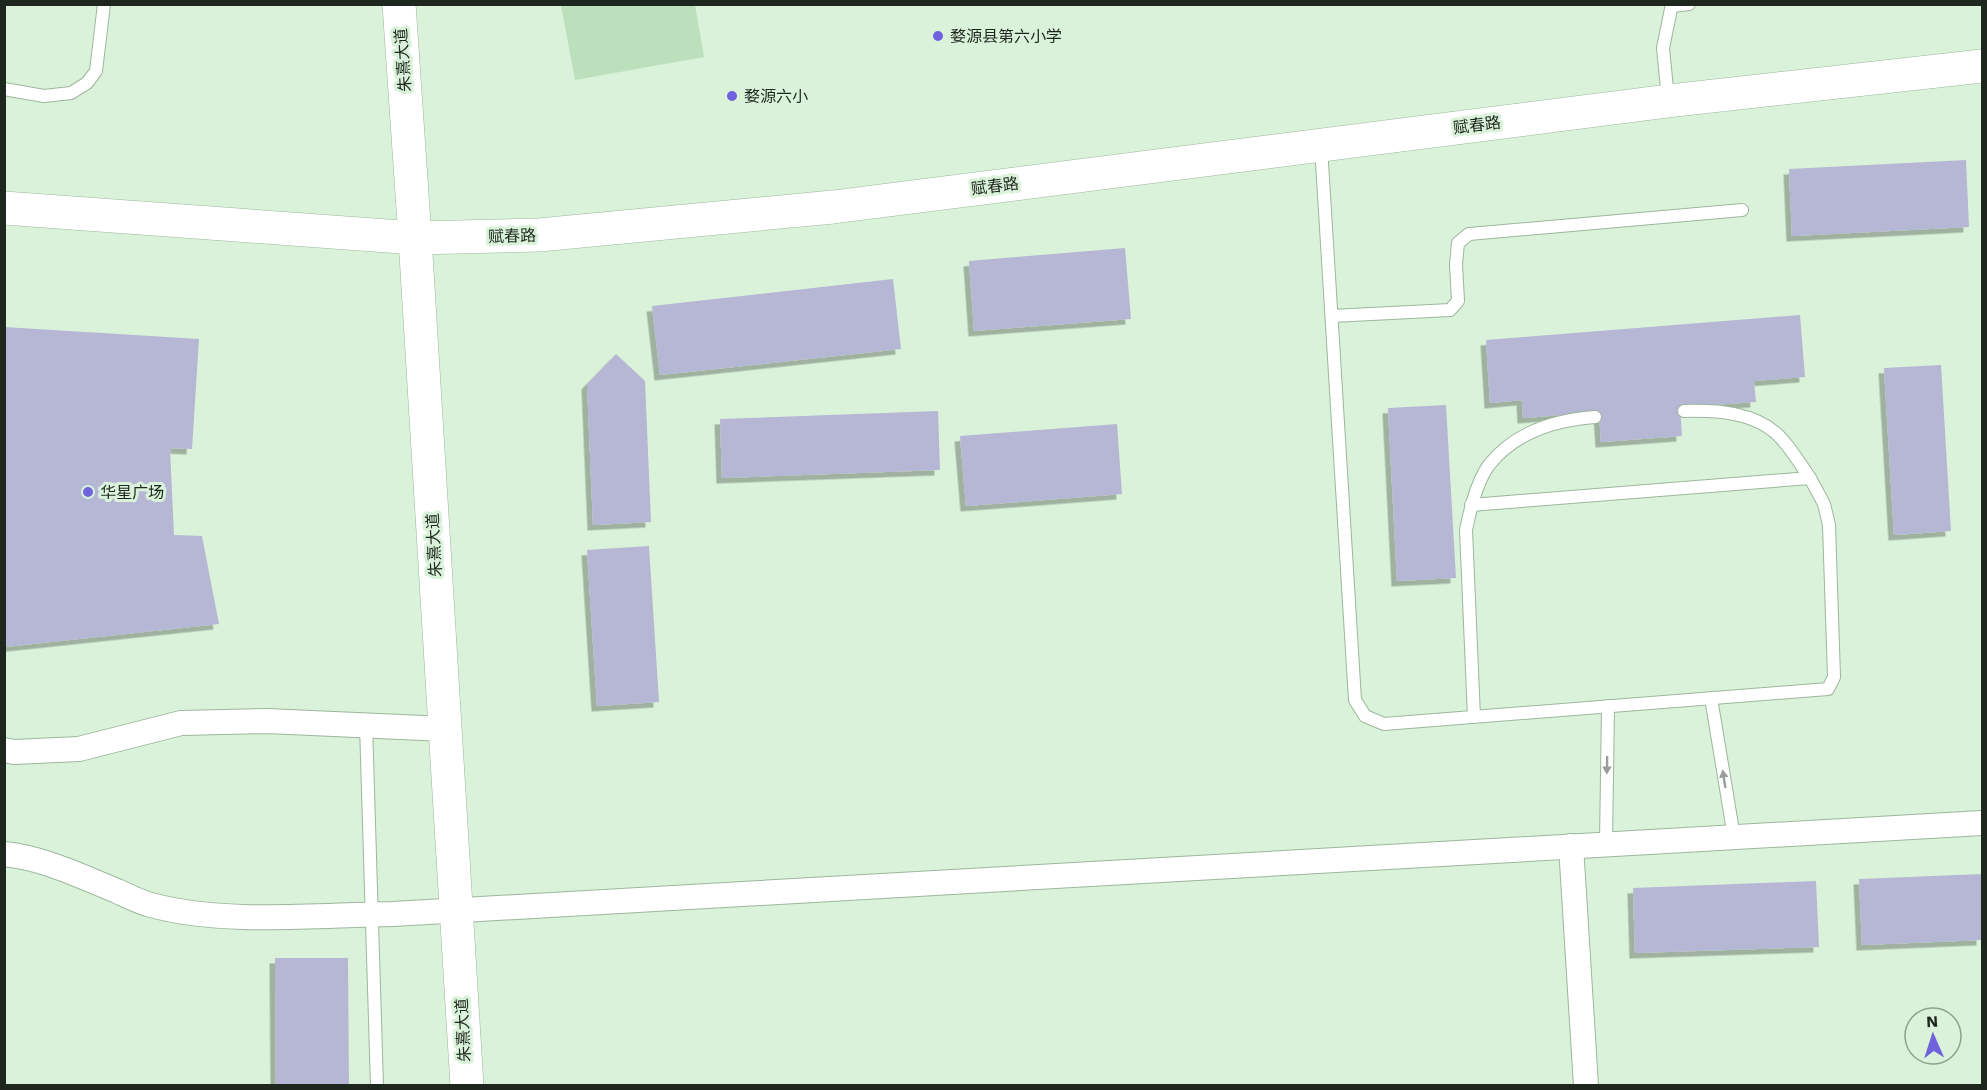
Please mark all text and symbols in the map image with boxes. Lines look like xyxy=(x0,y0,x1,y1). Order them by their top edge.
street label: 朱熹大道 xyxy=(391,27,415,93)
place label: 婺源县第六小学 xyxy=(950,27,1062,46)
marker: 婺源县第六小学 xyxy=(931,29,945,43)
place label: 婺源六小 xyxy=(744,87,808,106)
marker: 婺源六小 xyxy=(725,89,739,103)
street label: 赋春路 xyxy=(1452,113,1502,137)
street label: 赋春路 xyxy=(970,174,1020,198)
street label: 赋春路 xyxy=(488,226,536,246)
place label: 华星广场 xyxy=(100,483,164,502)
marker: 华星广场 xyxy=(81,485,95,499)
street label: 朱熹大道 xyxy=(423,513,445,577)
one-way arrow xyxy=(1602,755,1612,774)
one-way arrow xyxy=(1719,769,1728,788)
street label: 朱熹大道 xyxy=(452,998,474,1062)
north arrow xyxy=(1903,1006,1963,1066)
text: N xyxy=(1926,1012,1939,1031)

